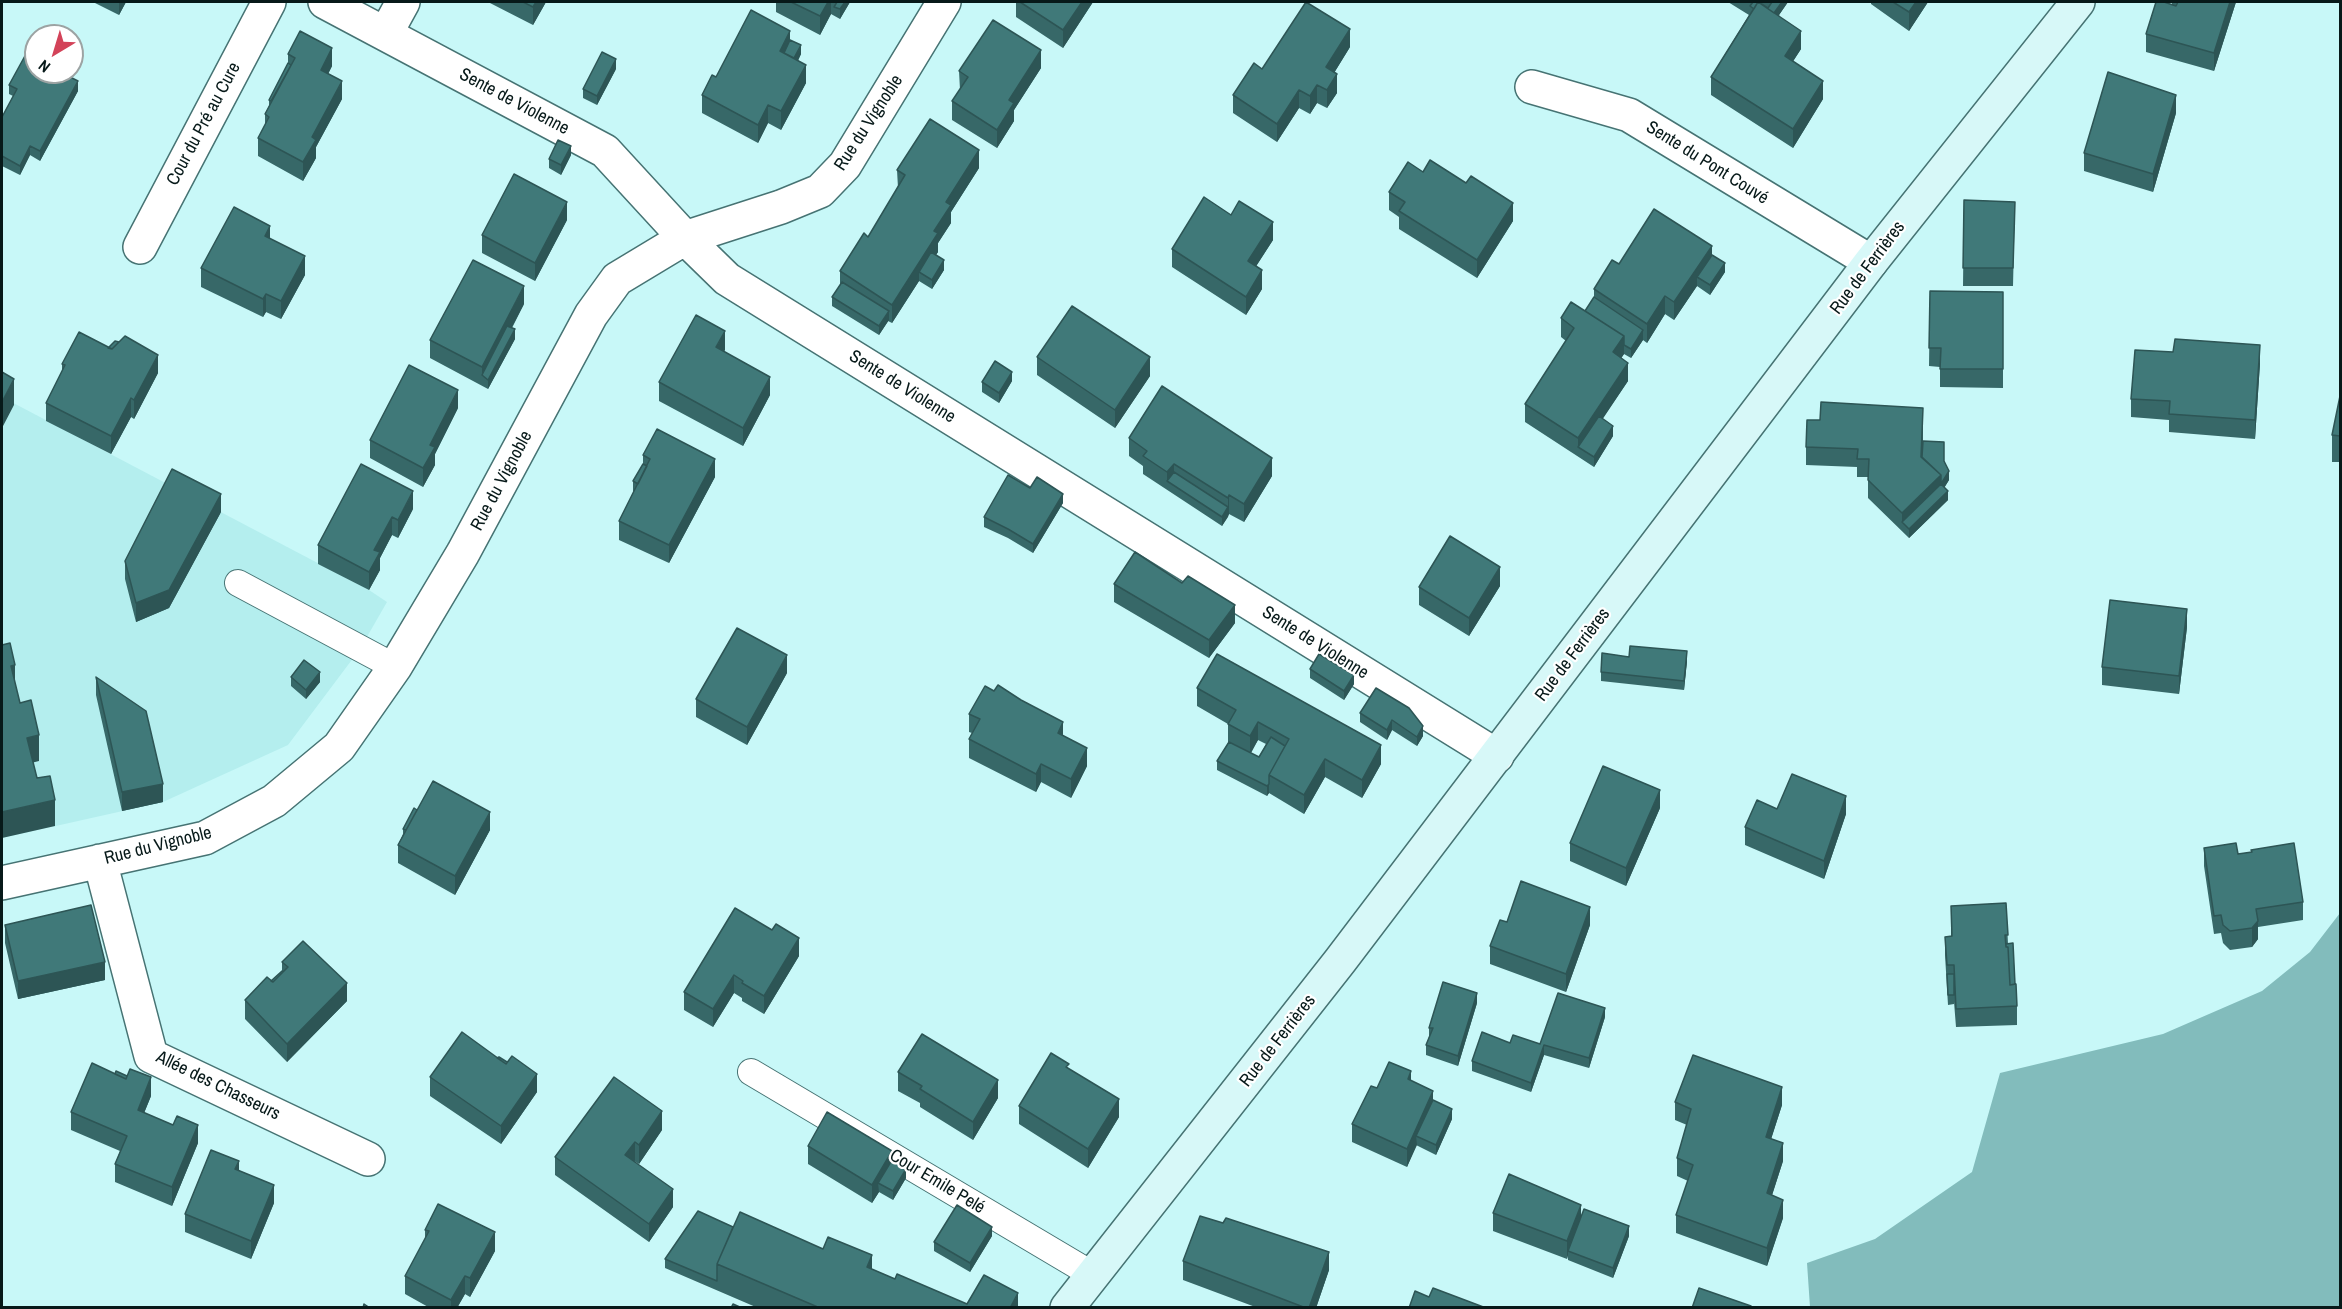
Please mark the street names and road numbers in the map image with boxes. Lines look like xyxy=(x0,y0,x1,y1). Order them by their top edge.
street label: Cour du Pré au Cure xyxy=(162,59,246,189)
street label: Sente de Violenne xyxy=(455,64,573,140)
street label: Rue du Vignoble xyxy=(830,71,908,175)
street label: Sente du Pont Couvé xyxy=(1642,117,1772,209)
street label: Rue de Ferrières xyxy=(1826,217,1910,319)
street label: Sente de Violenne xyxy=(845,346,959,428)
street label: Rue du Vignoble xyxy=(467,427,537,535)
street label: Sente de Violenne xyxy=(1258,602,1372,684)
street label: Rue de Ferrières xyxy=(1531,604,1615,706)
street label: Rue du Vignoble xyxy=(102,822,214,870)
street label: Rue de Ferrières xyxy=(1235,991,1321,1091)
street label: Allée des Chasseurs xyxy=(152,1047,284,1125)
street label: Cour Emile Pelé xyxy=(885,1145,989,1219)

